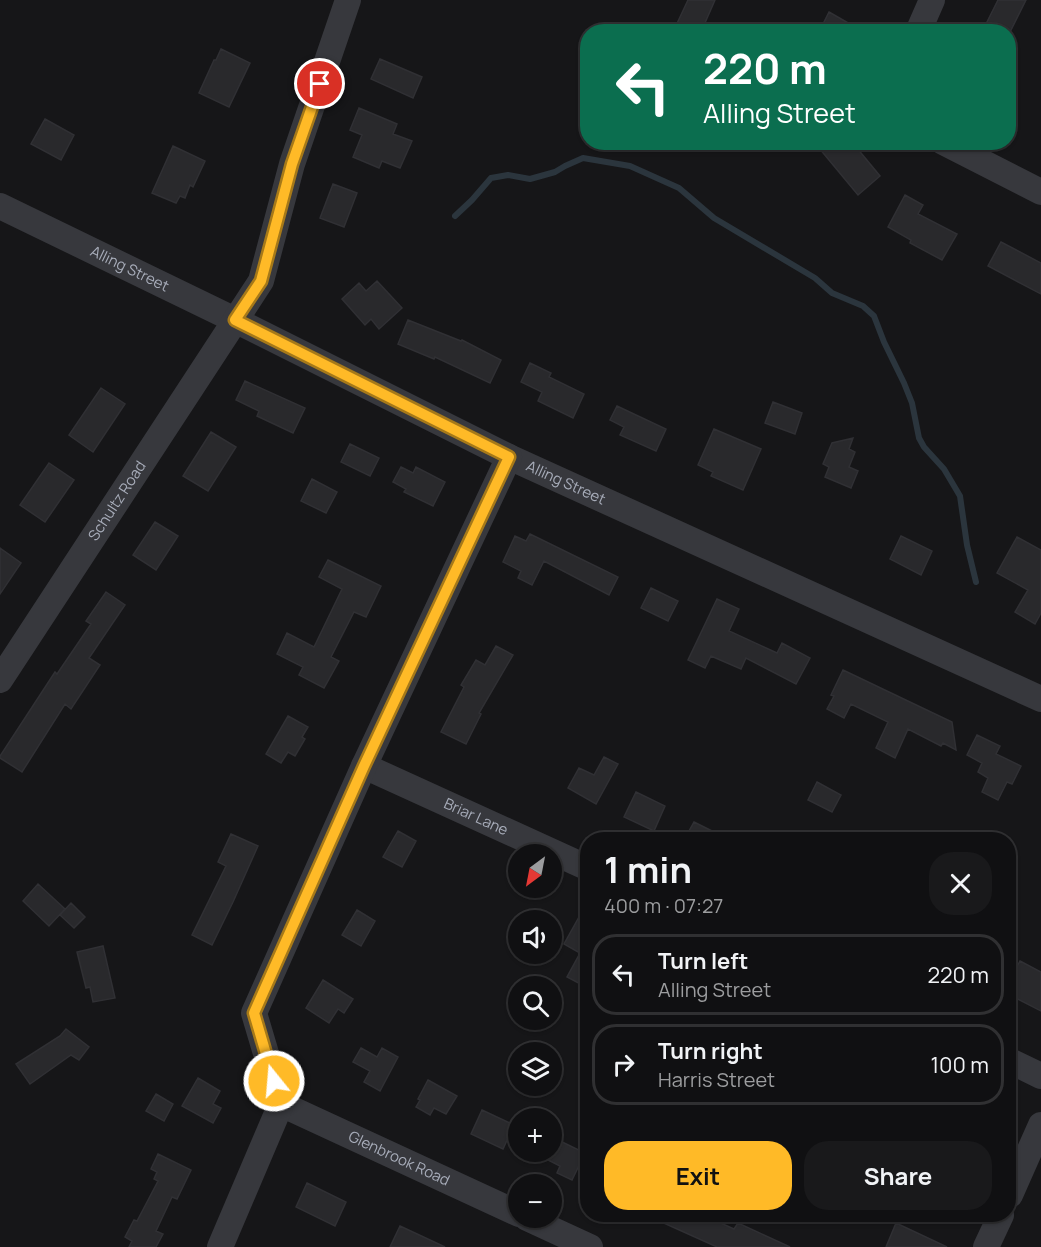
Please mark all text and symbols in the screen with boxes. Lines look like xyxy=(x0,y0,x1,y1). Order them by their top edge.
text: 220 m xyxy=(703,39,827,97)
icon: left xyxy=(604,48,682,126)
pin xyxy=(294,58,345,109)
icon: arrive xyxy=(303,67,336,100)
text: Alling Street xyxy=(703,94,856,131)
street label: Alling Street xyxy=(87,240,173,296)
street label: Alling Street xyxy=(523,455,609,510)
street label: Schultz Road xyxy=(83,457,151,545)
street label: Briar Lane xyxy=(441,793,512,840)
north arrow xyxy=(508,844,562,898)
map controls xyxy=(508,844,562,1228)
text: 1 min xyxy=(604,845,692,894)
button: close xyxy=(929,852,992,915)
text: 400 m · 07:27 xyxy=(604,892,723,919)
button: sound xyxy=(508,910,562,964)
text: Turn left xyxy=(658,946,748,976)
icon: left xyxy=(607,958,640,991)
text: 220 m xyxy=(927,960,989,990)
button: search xyxy=(508,976,562,1030)
text: Alling Street xyxy=(658,976,771,1003)
text: Turn right xyxy=(658,1036,763,1066)
button: layers xyxy=(508,1042,562,1096)
icon: right xyxy=(607,1048,640,1081)
position arrow xyxy=(242,1049,306,1113)
text: 100 m xyxy=(931,1050,989,1080)
text: Harris Street xyxy=(658,1066,775,1093)
button: + xyxy=(508,1108,562,1162)
street label: Glenbrook Road xyxy=(345,1126,453,1191)
button: Exit xyxy=(604,1141,792,1210)
button: Share xyxy=(804,1141,992,1210)
button: − xyxy=(508,1174,562,1228)

